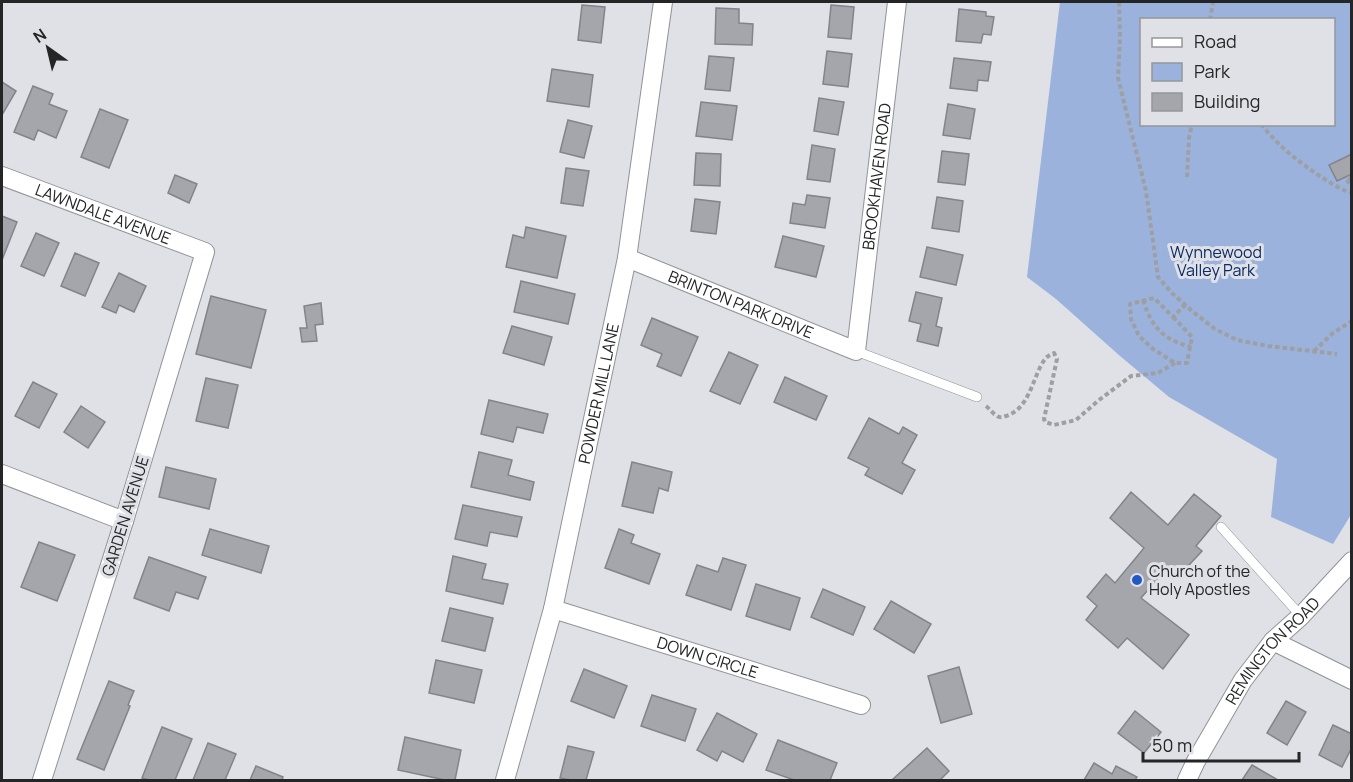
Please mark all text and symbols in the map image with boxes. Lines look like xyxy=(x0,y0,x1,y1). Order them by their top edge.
north arrow xyxy=(18,18,78,78)
legend xyxy=(1140,18,1335,126)
text: N xyxy=(29,23,51,48)
text: Road xyxy=(1194,29,1237,53)
text: Park xyxy=(1194,59,1231,83)
text: Building xyxy=(1194,89,1260,113)
street label: BROOKHAVEN ROAD xyxy=(857,101,896,251)
street label: LAWNDALE AVENUE xyxy=(32,178,174,249)
park label: Wynnewood Valley Park xyxy=(1170,241,1262,281)
street label: BRINTON PARK DRIVE xyxy=(665,265,817,344)
street label: POWDER MILL LANE xyxy=(573,321,624,466)
street label: GARDEN AVENUE xyxy=(96,453,154,579)
place label: Church of the Holy Apostles xyxy=(1149,560,1250,600)
marker: Church of the Holy Apostles xyxy=(1130,573,1144,587)
street label: REMINGTON ROAD xyxy=(1220,592,1325,709)
street label: DOWN CIRCLE xyxy=(654,631,761,683)
scale bar xyxy=(1143,725,1299,763)
text: 50 m xyxy=(1152,733,1192,757)

